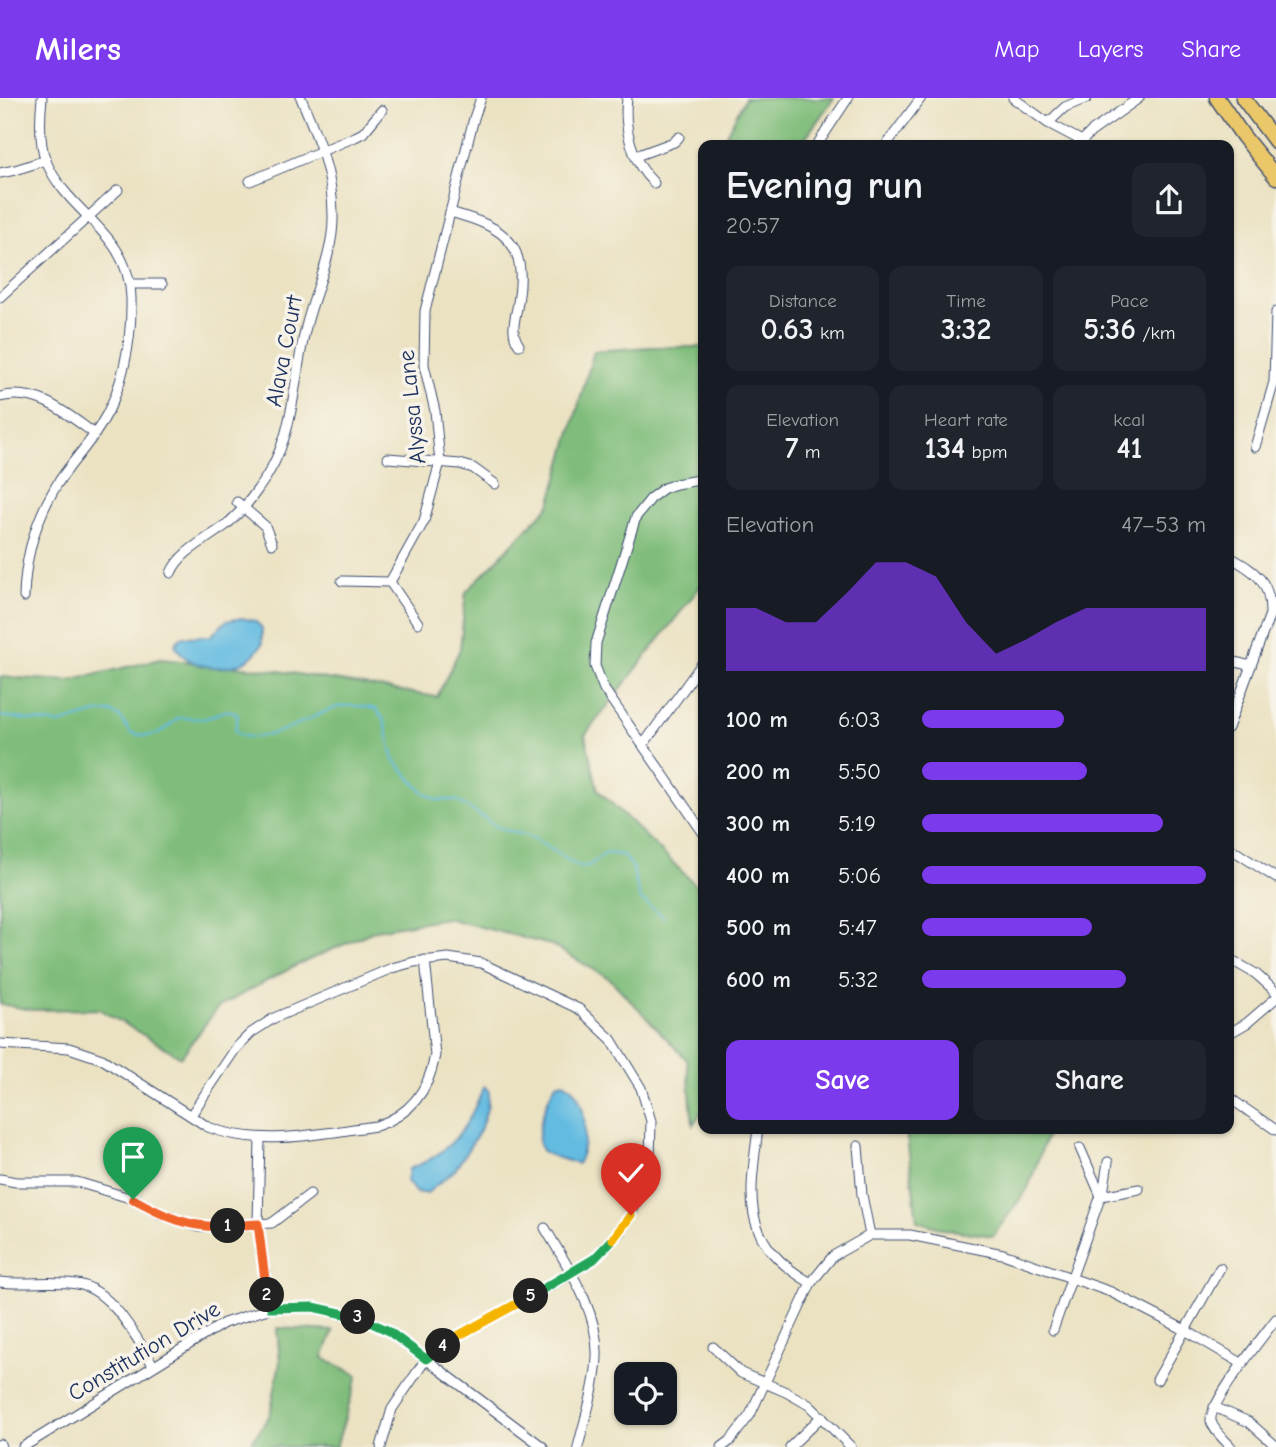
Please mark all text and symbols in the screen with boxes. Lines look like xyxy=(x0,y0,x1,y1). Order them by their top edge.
text: Milers xyxy=(35,30,121,68)
text: Map xyxy=(994,35,1040,63)
text: Layers xyxy=(1078,35,1143,63)
text: Share xyxy=(1181,35,1241,63)
button: share xyxy=(1132,163,1206,237)
text: Evening run xyxy=(726,164,923,208)
text: 20:57 xyxy=(726,212,780,239)
text: Distance xyxy=(769,290,837,312)
text: Time xyxy=(946,290,986,312)
text: Pace xyxy=(1110,290,1148,312)
street label: Alava Court xyxy=(260,292,308,409)
text: 0.63 xyxy=(760,312,814,347)
text: 3:32 xyxy=(941,312,991,347)
text: 5:36 xyxy=(1083,312,1136,347)
text: km xyxy=(814,322,845,344)
text: /km xyxy=(1136,322,1175,344)
street label: Alyssa Lane xyxy=(393,349,431,465)
text: Elevation xyxy=(766,409,839,431)
text: Heart rate xyxy=(924,409,1008,431)
text: kcal xyxy=(1113,409,1145,431)
text: 7 xyxy=(785,431,798,466)
text: 134 xyxy=(925,431,965,466)
text: 41 xyxy=(1116,431,1142,466)
text: m xyxy=(798,441,820,463)
text: bpm xyxy=(965,441,1007,463)
text: Elevation xyxy=(726,511,814,538)
text: 47–53 m xyxy=(1121,511,1206,538)
text: 100 m xyxy=(726,706,788,733)
text: 6:03 xyxy=(838,706,880,733)
text: 200 m xyxy=(726,758,790,785)
text: 5:50 xyxy=(838,758,881,785)
text: 300 m xyxy=(726,810,790,837)
text: 5:19 xyxy=(838,810,876,837)
text: 400 m xyxy=(726,862,790,889)
text: 5:06 xyxy=(838,862,881,889)
text: 500 m xyxy=(726,914,791,941)
text: 5:47 xyxy=(838,914,877,941)
text: 600 m xyxy=(726,966,791,993)
text: 5:32 xyxy=(838,966,878,993)
button: Save xyxy=(726,1040,959,1120)
button: Share xyxy=(973,1040,1206,1120)
pin xyxy=(103,1127,163,1199)
icon: arrive xyxy=(114,1138,152,1176)
pin xyxy=(601,1143,661,1215)
icon: check xyxy=(612,1154,650,1192)
pin: 1 xyxy=(210,1208,246,1244)
text: 1 xyxy=(224,1214,231,1236)
pin: 2 xyxy=(250,1278,284,1312)
pin: 5 xyxy=(514,1278,548,1314)
text: 2 xyxy=(262,1283,271,1305)
text: 5 xyxy=(525,1284,536,1306)
street label: Constitution Drive xyxy=(63,1295,225,1407)
pin: 3 xyxy=(340,1300,376,1334)
text: 3 xyxy=(353,1305,362,1327)
pin: 4 xyxy=(426,1328,460,1364)
text: 4 xyxy=(438,1334,447,1356)
map controls xyxy=(614,1362,677,1425)
button: locate xyxy=(614,1362,677,1425)

